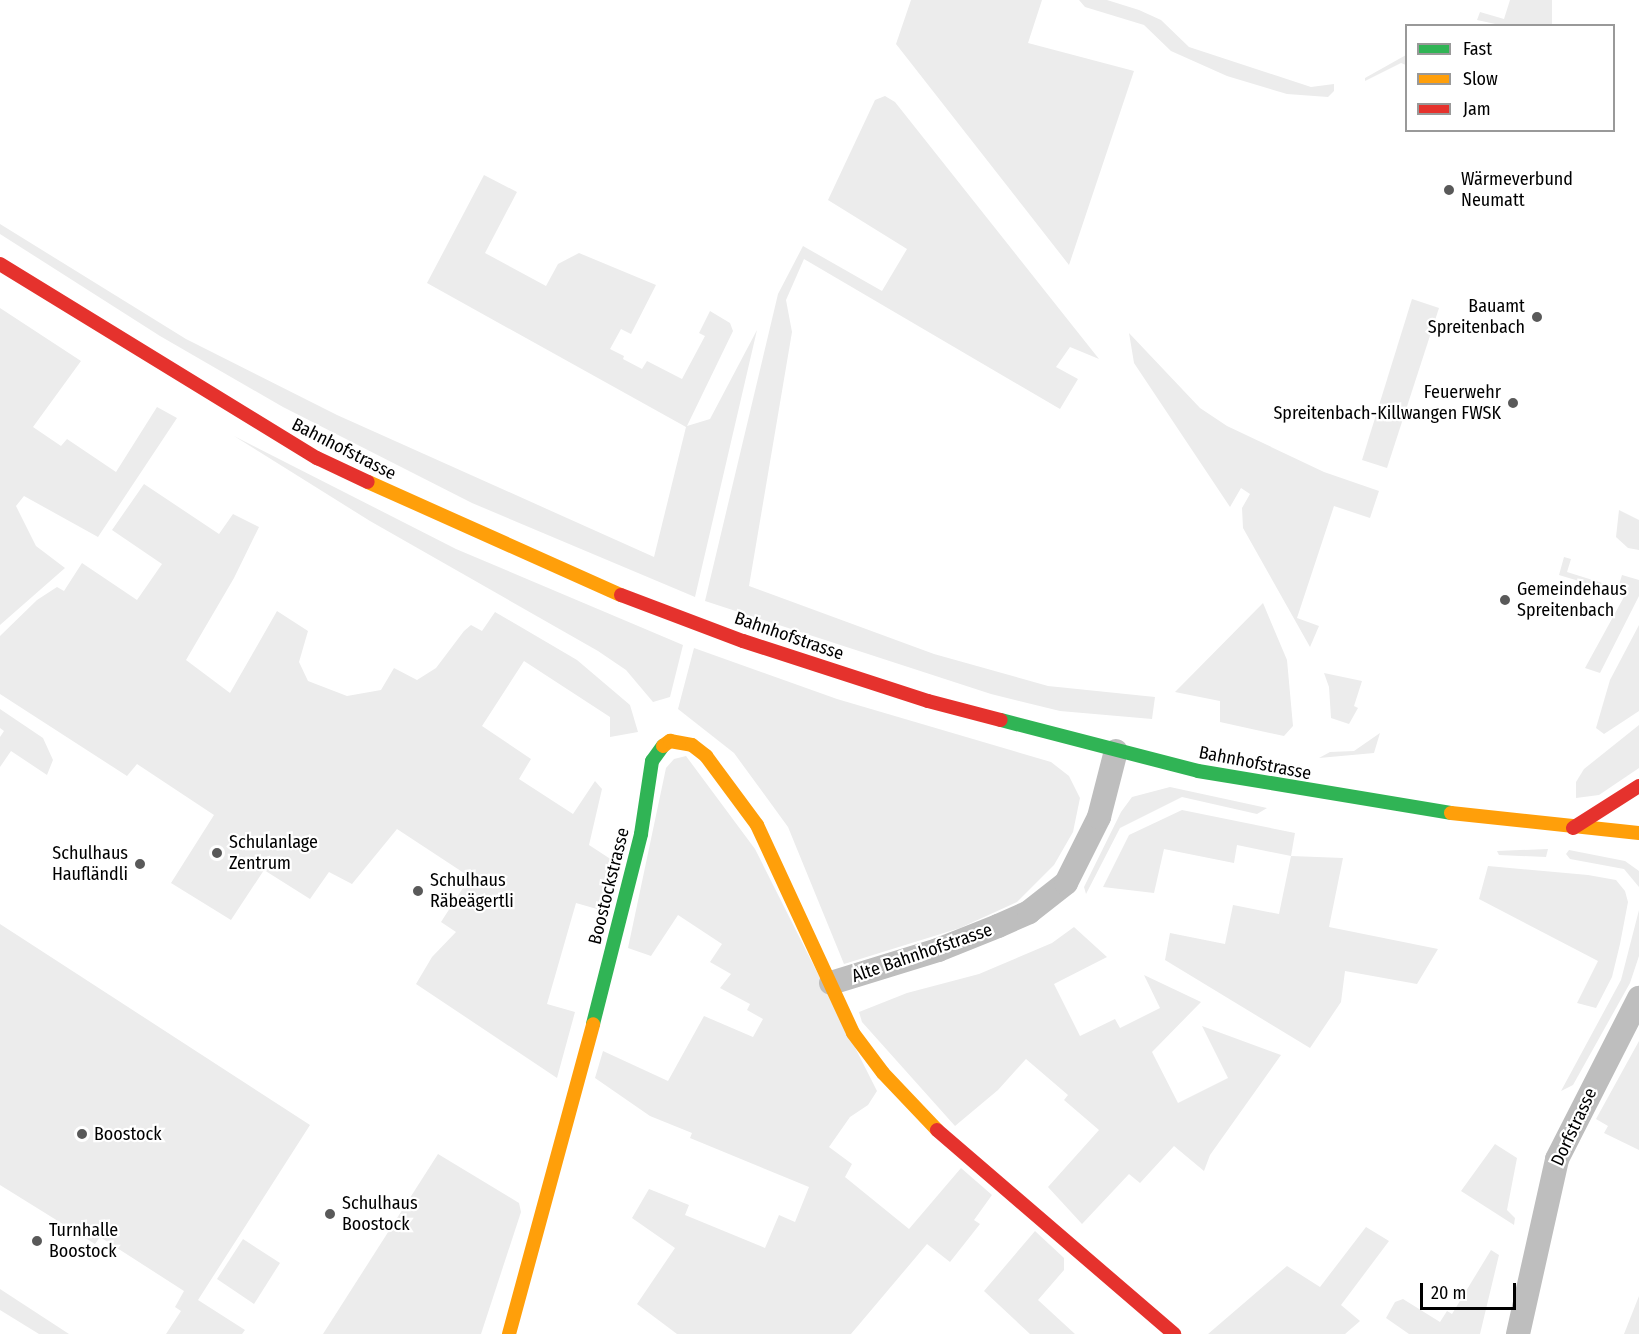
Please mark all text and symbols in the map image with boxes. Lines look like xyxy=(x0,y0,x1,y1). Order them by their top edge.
legend xyxy=(1405,24,1615,132)
text: Fast xyxy=(1463,38,1492,60)
text: Slow xyxy=(1463,68,1498,90)
text: Jam xyxy=(1463,98,1491,120)
place label: Wärmeverbund Neumatt xyxy=(1461,169,1573,212)
marker: Wärmeverbund Neumatt xyxy=(1442,183,1456,197)
place label: Bauamt Spreitenbach xyxy=(1428,296,1525,338)
marker: Bauamt Spreitenbach xyxy=(1530,310,1544,324)
place label: Feuerwehr Spreitenbach-Killwangen FWSK xyxy=(1273,382,1501,424)
marker: Feuerwehr Spreitenbach-Killwangen FWSK xyxy=(1506,396,1520,410)
street label: Bahnhofstrasse xyxy=(288,413,400,485)
place label: Gemeindehaus Spreitenbach xyxy=(1517,579,1627,622)
marker: Gemeindehaus Spreitenbach xyxy=(1498,593,1512,607)
street label: Bahnhofstrasse xyxy=(732,607,846,665)
street label: Bahnhofstrasse xyxy=(1197,742,1313,784)
street label: Boostockstrasse xyxy=(584,825,634,947)
place label: Schulanlage Zentrum xyxy=(229,832,318,874)
place label: Schulhaus Haufländli xyxy=(52,843,128,886)
marker: Schulanlage Zentrum xyxy=(210,846,224,860)
marker: Schulhaus Haufländli xyxy=(133,857,147,871)
place label: Schulhaus Räbeägertli xyxy=(430,870,514,912)
marker: Schulhaus Räbeägertli xyxy=(411,884,425,898)
street label: Alte Bahnhofstrasse xyxy=(849,919,995,987)
street label: Dorfstrasse xyxy=(1547,1084,1601,1170)
place label: Boostock xyxy=(94,1123,162,1145)
marker: Boostock xyxy=(75,1127,89,1141)
place label: Schulhaus Boostock xyxy=(342,1193,418,1236)
marker: Schulhaus Boostock xyxy=(323,1207,337,1221)
place label: Turnhalle Boostock xyxy=(49,1220,118,1262)
marker: Turnhalle Boostock xyxy=(30,1234,44,1248)
scale bar xyxy=(1423,1271,1519,1309)
text: 20 m xyxy=(1431,1282,1466,1304)

